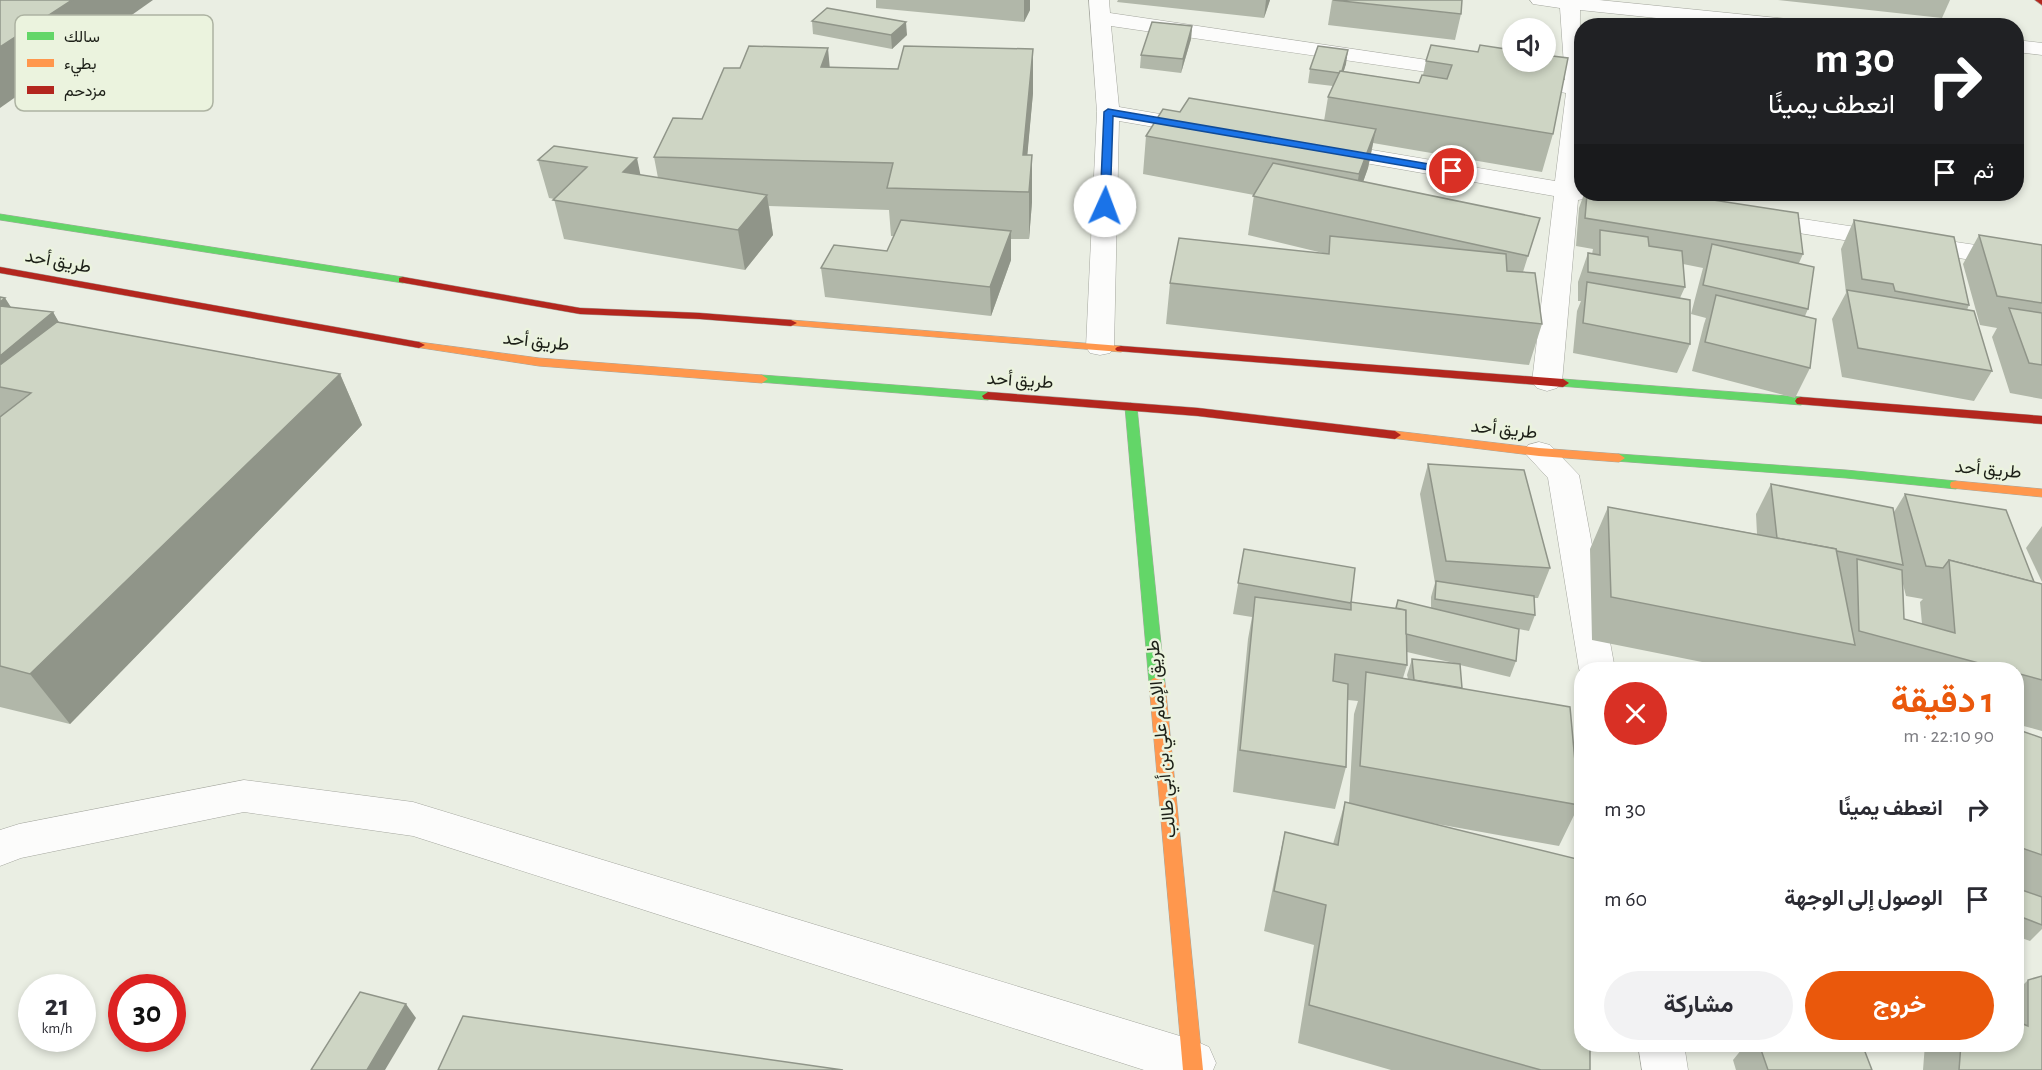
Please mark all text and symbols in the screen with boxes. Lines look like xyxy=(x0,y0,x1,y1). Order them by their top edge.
legend xyxy=(15,15,213,111)
map controls xyxy=(1502,18,1556,72)
button: sound xyxy=(1502,18,1556,72)
text: سالك xyxy=(64,29,100,45)
text: 30 m xyxy=(1815,38,1895,80)
icon: right xyxy=(1916,42,1994,120)
text: بطيء xyxy=(64,56,96,77)
text: مزدحم xyxy=(64,83,106,101)
text: انعطف يمينًا xyxy=(1768,91,1895,118)
pin xyxy=(1426,145,1477,196)
icon: arrive xyxy=(1435,154,1468,187)
icon: arrive xyxy=(1928,156,1961,189)
text: ثم xyxy=(1973,160,1994,182)
position arrow xyxy=(1073,174,1137,238)
street label: طريق أحد xyxy=(23,245,93,278)
street label: طريق أحد xyxy=(502,328,570,355)
street label: طريق أحد xyxy=(986,368,1054,393)
street label: طريق أحد xyxy=(1470,416,1538,443)
street label: طريق أحد xyxy=(1954,456,2022,483)
street label: طريق الإمام علي بن أبي طالب xyxy=(1142,639,1185,839)
button: close xyxy=(1604,682,1667,745)
text: 1 دقيقة xyxy=(1891,683,1994,719)
text: 90 m · 22:10 xyxy=(1903,726,1994,746)
icon: right xyxy=(1961,793,1994,826)
text: انعطف يمينًا xyxy=(1838,797,1943,819)
text: 30 m xyxy=(1604,798,1646,820)
icon: arrive xyxy=(1961,883,1994,916)
text: الوصول إلى الوجهة xyxy=(1784,887,1943,909)
text: 60 m xyxy=(1604,888,1647,910)
button: مشاركة xyxy=(1604,971,1793,1040)
button: خروج xyxy=(1805,971,1994,1040)
speed limit sign: 30 xyxy=(108,974,186,1052)
text: 21 xyxy=(45,991,69,1021)
text: km/h xyxy=(42,1021,72,1036)

